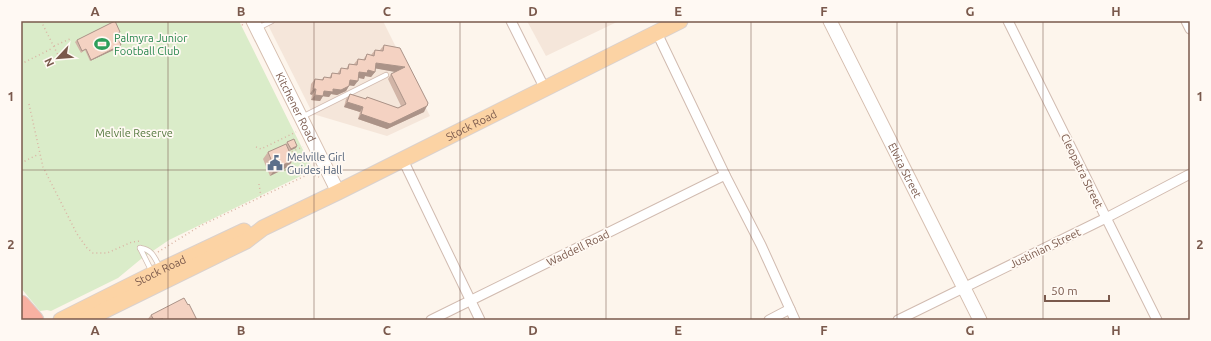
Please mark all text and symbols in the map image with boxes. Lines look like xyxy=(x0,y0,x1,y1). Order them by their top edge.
text: A xyxy=(90,4,100,18)
text: B xyxy=(237,4,246,18)
text: C xyxy=(383,4,392,18)
text: D xyxy=(528,4,538,18)
text: E xyxy=(674,4,682,18)
text: F xyxy=(820,4,828,18)
text: G xyxy=(966,4,975,18)
text: H xyxy=(1111,4,1121,18)
place label: Palmyra Junior Football Club xyxy=(114,32,188,57)
sports icon: Palmyra Junior Football Club xyxy=(93,35,111,53)
north arrow xyxy=(38,38,78,78)
text: N xyxy=(42,56,56,69)
street label: Kitchener Road xyxy=(273,70,318,144)
text: 1 xyxy=(7,89,15,103)
text: 1 xyxy=(1196,89,1204,103)
street label: Stock Road xyxy=(444,108,499,143)
park label: Melvile Reserve xyxy=(95,127,173,139)
street label: Cleopatra Street xyxy=(1059,132,1106,211)
street label: Elvira Street xyxy=(886,141,924,200)
place label: Melville Girl Guides Hall xyxy=(287,151,345,176)
public building icon: Melville Girl Guides Hall xyxy=(266,154,284,172)
street label: Justinian Street xyxy=(1007,225,1083,270)
street label: Waddell Road xyxy=(545,228,611,268)
text: 2 xyxy=(7,237,15,251)
text: 2 xyxy=(1196,237,1204,251)
street label: Stock Road xyxy=(133,253,188,288)
scale bar xyxy=(1045,277,1109,303)
text: 50 m xyxy=(1051,284,1078,297)
text: A xyxy=(90,323,100,337)
text: B xyxy=(237,323,246,337)
text: C xyxy=(383,323,392,337)
text: D xyxy=(528,323,538,337)
text: E xyxy=(674,323,682,337)
text: F xyxy=(820,323,828,337)
text: G xyxy=(966,323,975,337)
text: H xyxy=(1111,323,1121,337)

